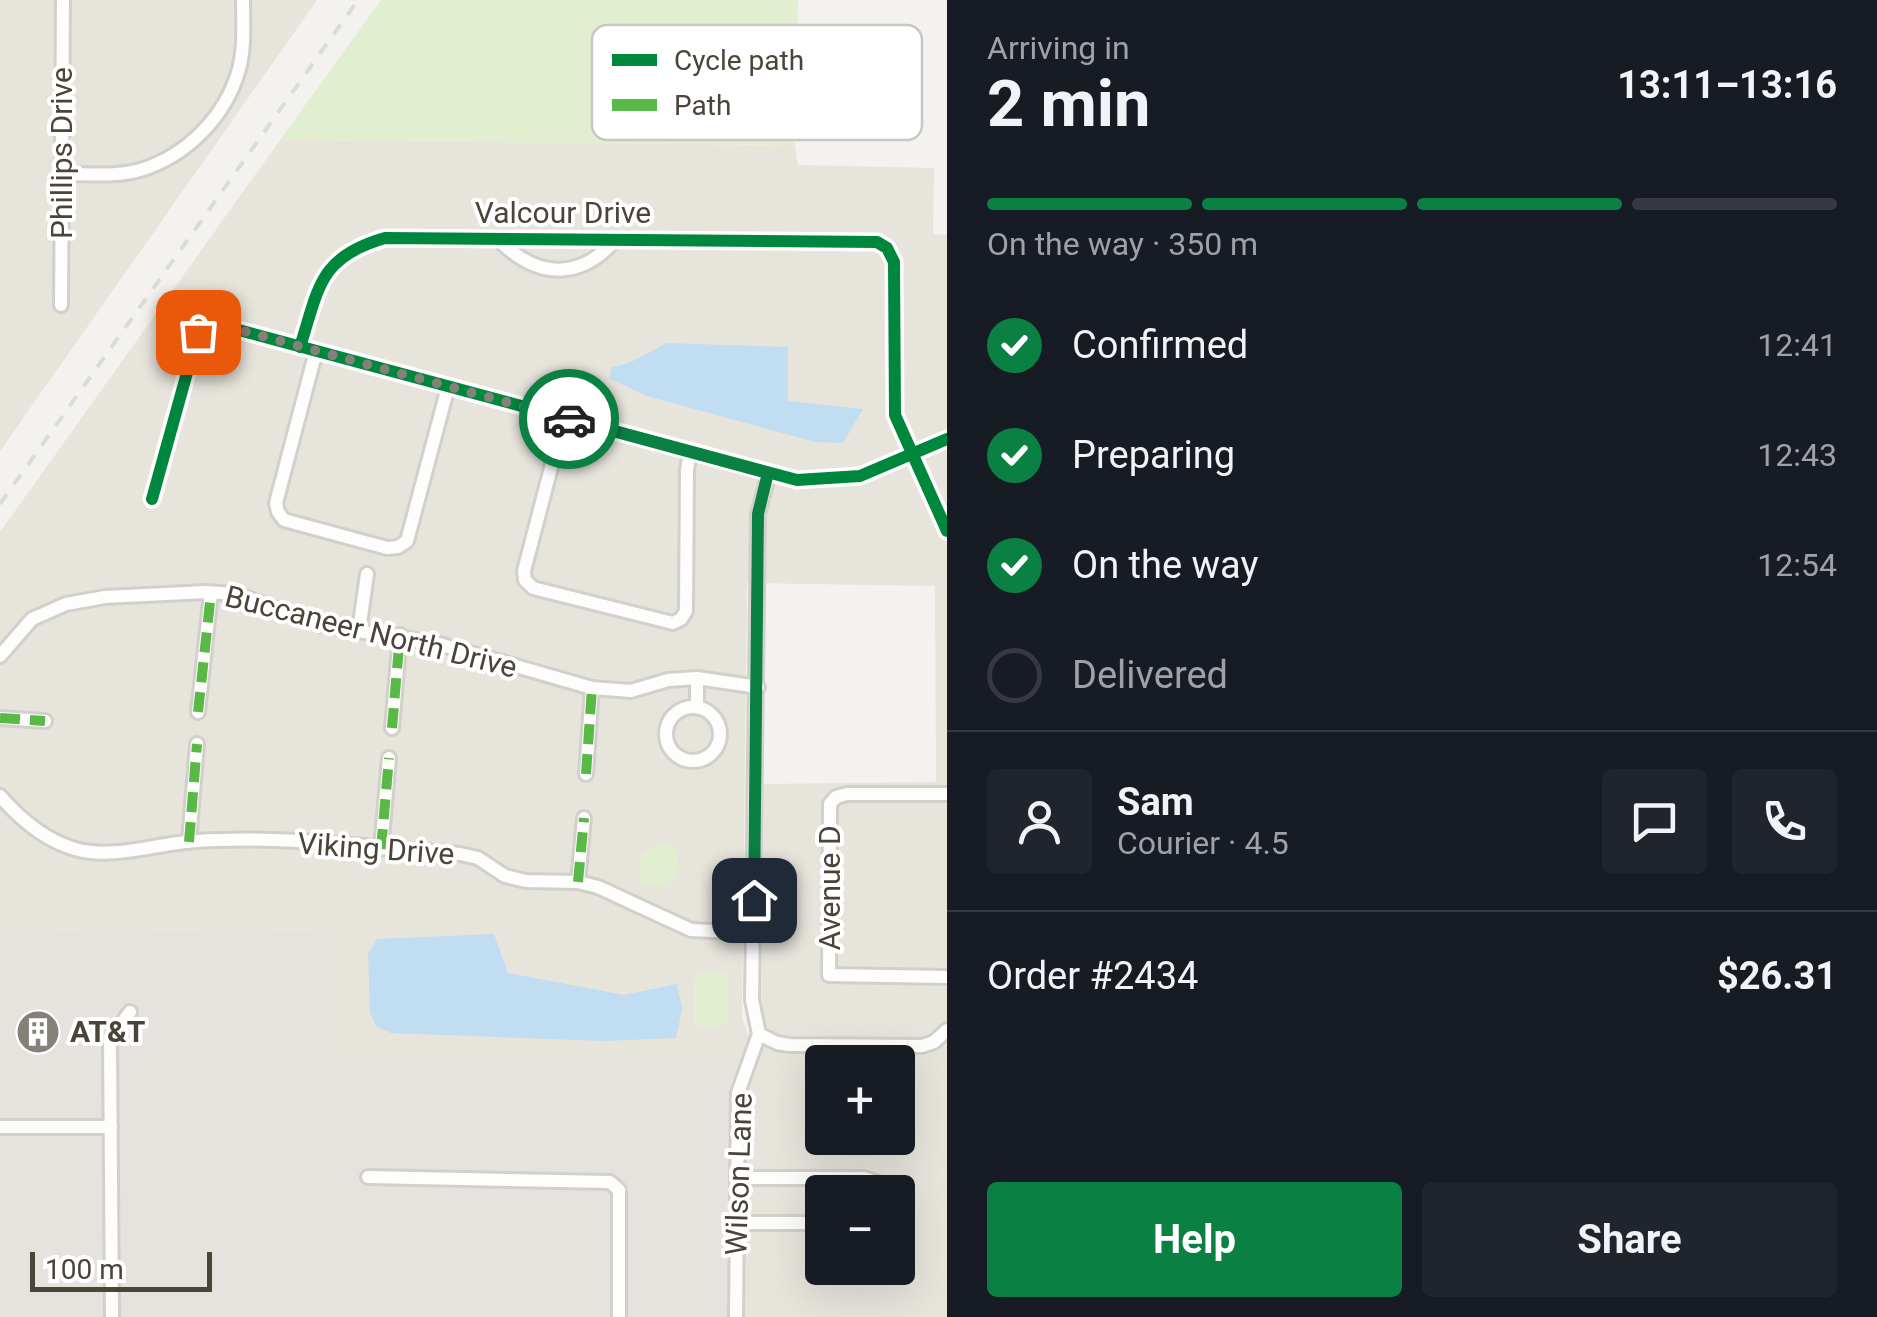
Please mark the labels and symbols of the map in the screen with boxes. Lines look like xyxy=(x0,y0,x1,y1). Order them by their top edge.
legend xyxy=(592,25,922,140)
text: Cycle path xyxy=(674,44,804,77)
street label: Phillips Drive xyxy=(44,67,79,239)
text: Path xyxy=(674,89,731,122)
street label: Valcour Drive xyxy=(475,195,651,230)
pin xyxy=(156,290,241,375)
courier xyxy=(519,369,619,469)
street label: Buccaneer North Drive xyxy=(222,578,521,685)
street label: Avenue D xyxy=(812,825,847,951)
street label: Viking Drive xyxy=(296,826,456,871)
pin xyxy=(712,858,797,943)
building icon: AT&T xyxy=(15,1009,61,1055)
place label: AT&T xyxy=(70,1014,145,1049)
street label: Wilson Lane xyxy=(718,1092,759,1256)
scale bar xyxy=(30,1247,212,1292)

